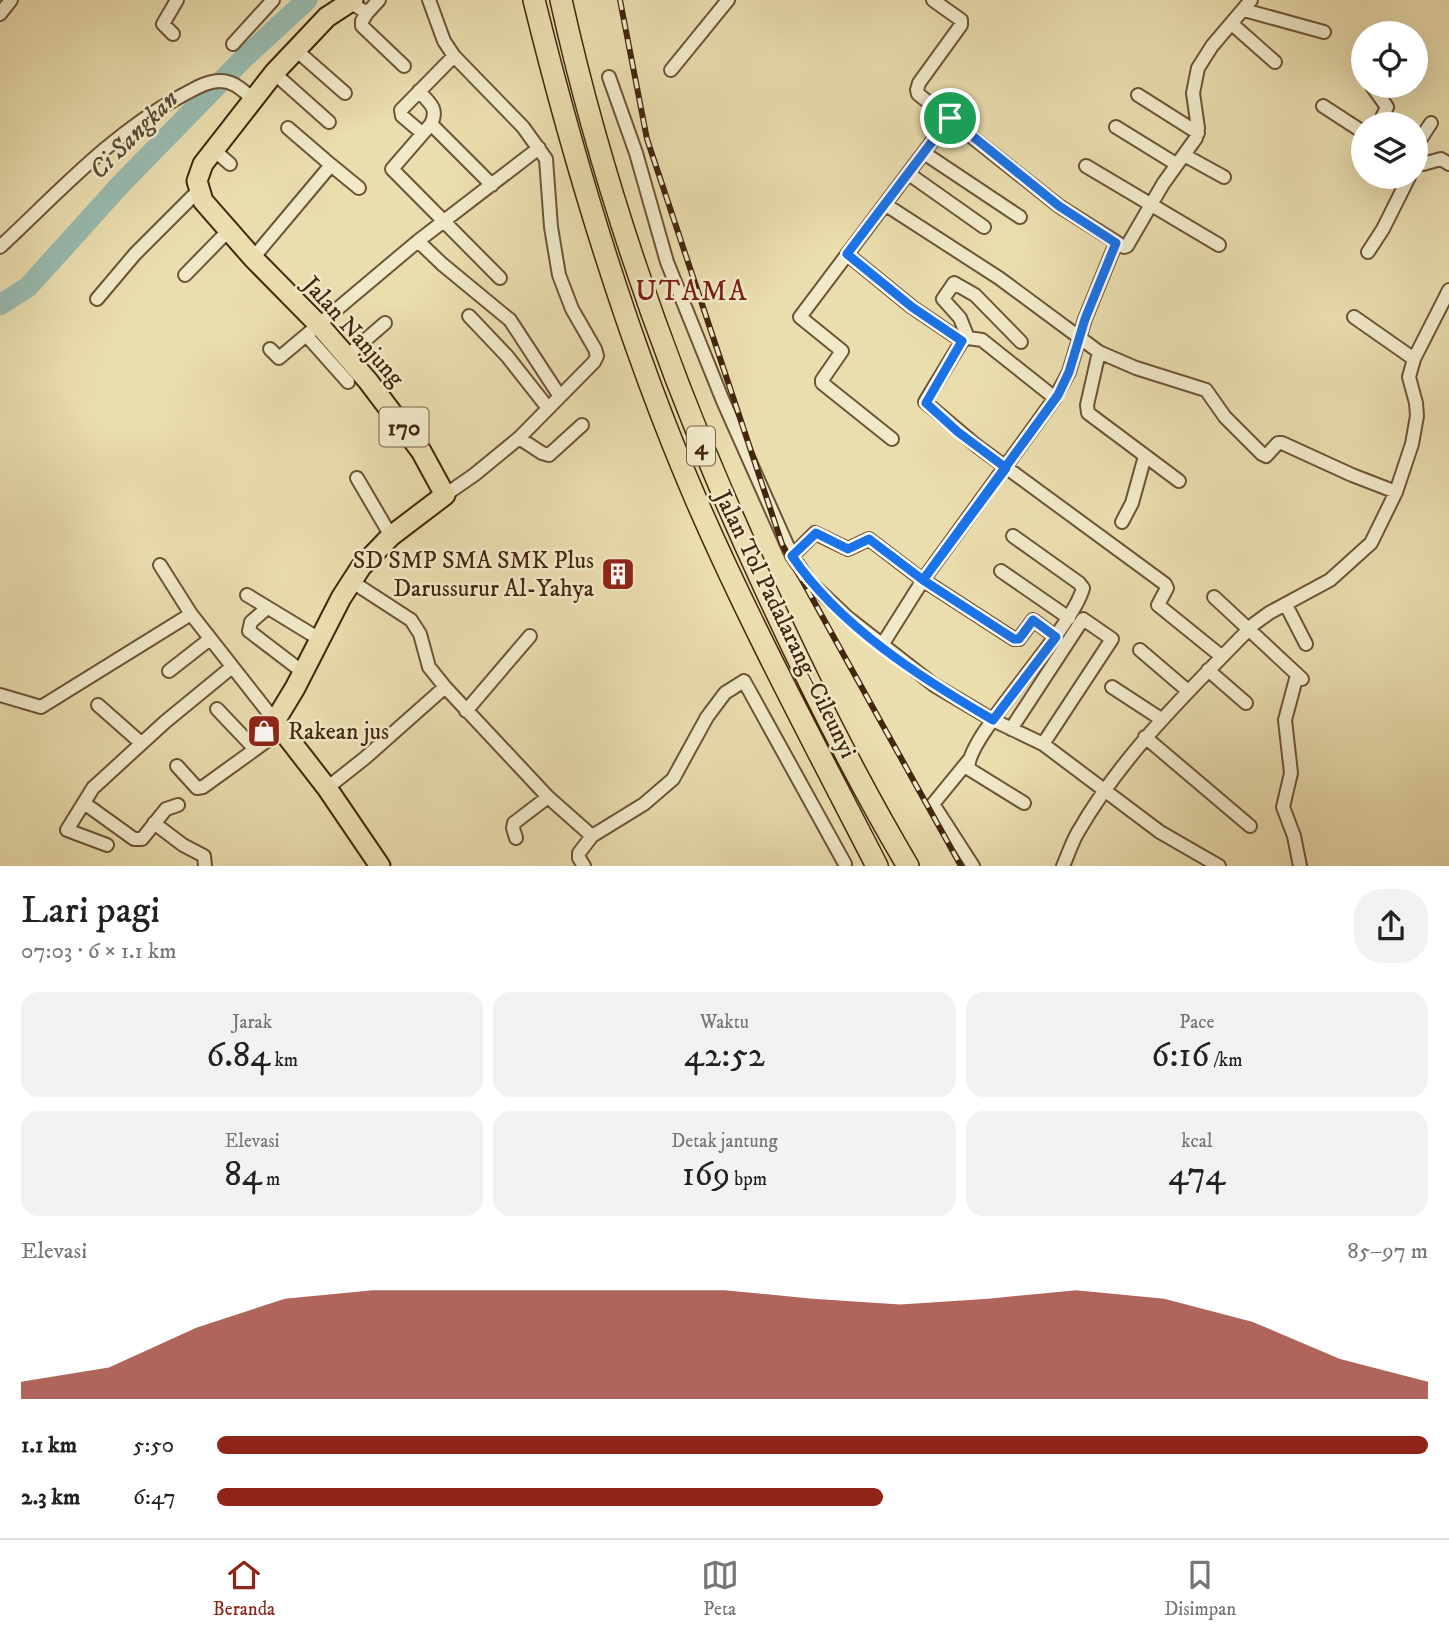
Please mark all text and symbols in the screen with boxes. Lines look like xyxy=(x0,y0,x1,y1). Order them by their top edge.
map controls xyxy=(1351,21,1428,189)
button: locate xyxy=(1351,21,1428,98)
water label: Ci Sangkan xyxy=(82,83,186,187)
pin xyxy=(920,88,980,148)
icon: arrive xyxy=(931,99,969,137)
button: layers xyxy=(1351,112,1428,189)
street label: Jalan Nanjung xyxy=(295,269,411,393)
district label: UTAMA xyxy=(635,274,749,309)
road number: 170 xyxy=(380,408,428,446)
road number: 4 xyxy=(687,426,715,466)
street label: Jalan Tol Padalarang–Cileunyi xyxy=(706,484,863,763)
place label: SD SMP SMA SMK Plus Darussurur Al-Yahya xyxy=(353,546,595,604)
building icon: SD SMP SMA SMK Plus Darussurur Al-Yahya xyxy=(599,555,637,593)
shop icon: Rakean jus xyxy=(245,712,283,750)
place label: Rakean jus xyxy=(288,717,389,747)
text: Lari pagi xyxy=(21,887,160,935)
button: share xyxy=(1354,889,1428,963)
text: 07:03 · 6 × 1.1 km xyxy=(21,937,177,966)
text: Jarak xyxy=(232,1011,272,1034)
text: Waktu xyxy=(700,1011,749,1034)
text: Pace xyxy=(1179,1011,1214,1034)
text: 6.84 xyxy=(206,1034,270,1078)
text: 42:52 xyxy=(684,1034,765,1078)
text: 6:16 xyxy=(1151,1034,1210,1078)
text: km xyxy=(270,1049,298,1072)
text: /km xyxy=(1210,1049,1242,1072)
text: Elevasi xyxy=(225,1130,279,1153)
text: Detak jantung xyxy=(671,1130,778,1153)
text: kcal xyxy=(1181,1130,1212,1153)
text: 84 xyxy=(224,1153,262,1197)
text: 169 xyxy=(682,1153,730,1197)
text: 474 xyxy=(1168,1153,1225,1197)
text: m xyxy=(262,1168,280,1191)
text: bpm xyxy=(730,1168,767,1191)
text: Elevasi xyxy=(21,1237,87,1266)
text: 85–97 m xyxy=(1347,1237,1428,1266)
text: 1.1 km xyxy=(21,1431,77,1460)
text: 5:50 xyxy=(133,1431,174,1460)
text: 2.3 km xyxy=(21,1483,80,1512)
text: 6:47 xyxy=(133,1483,176,1512)
tab: Beranda xyxy=(213,1556,275,1621)
tab: Peta xyxy=(701,1556,739,1621)
tab: Disimpan xyxy=(1164,1556,1236,1621)

